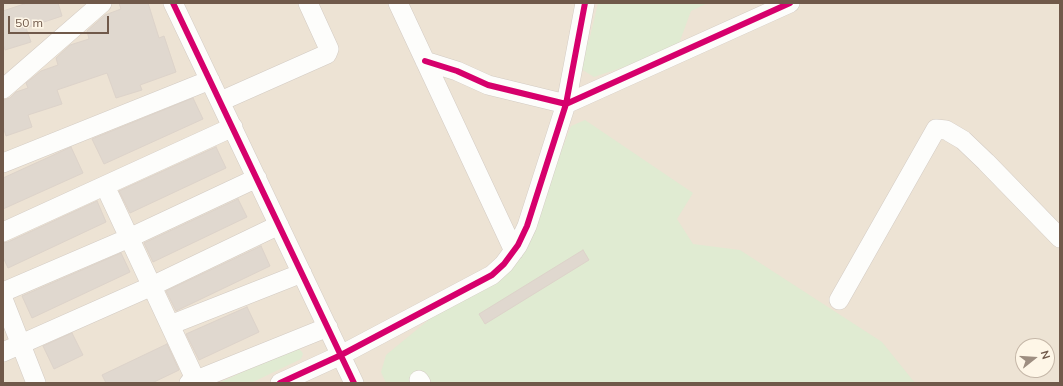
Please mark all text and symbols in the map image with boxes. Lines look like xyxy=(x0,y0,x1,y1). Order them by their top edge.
scale bar xyxy=(10,8,111,34)
text: 50 m xyxy=(15,15,43,30)
north arrow xyxy=(1015,338,1055,378)
text: N xyxy=(1038,349,1053,361)

